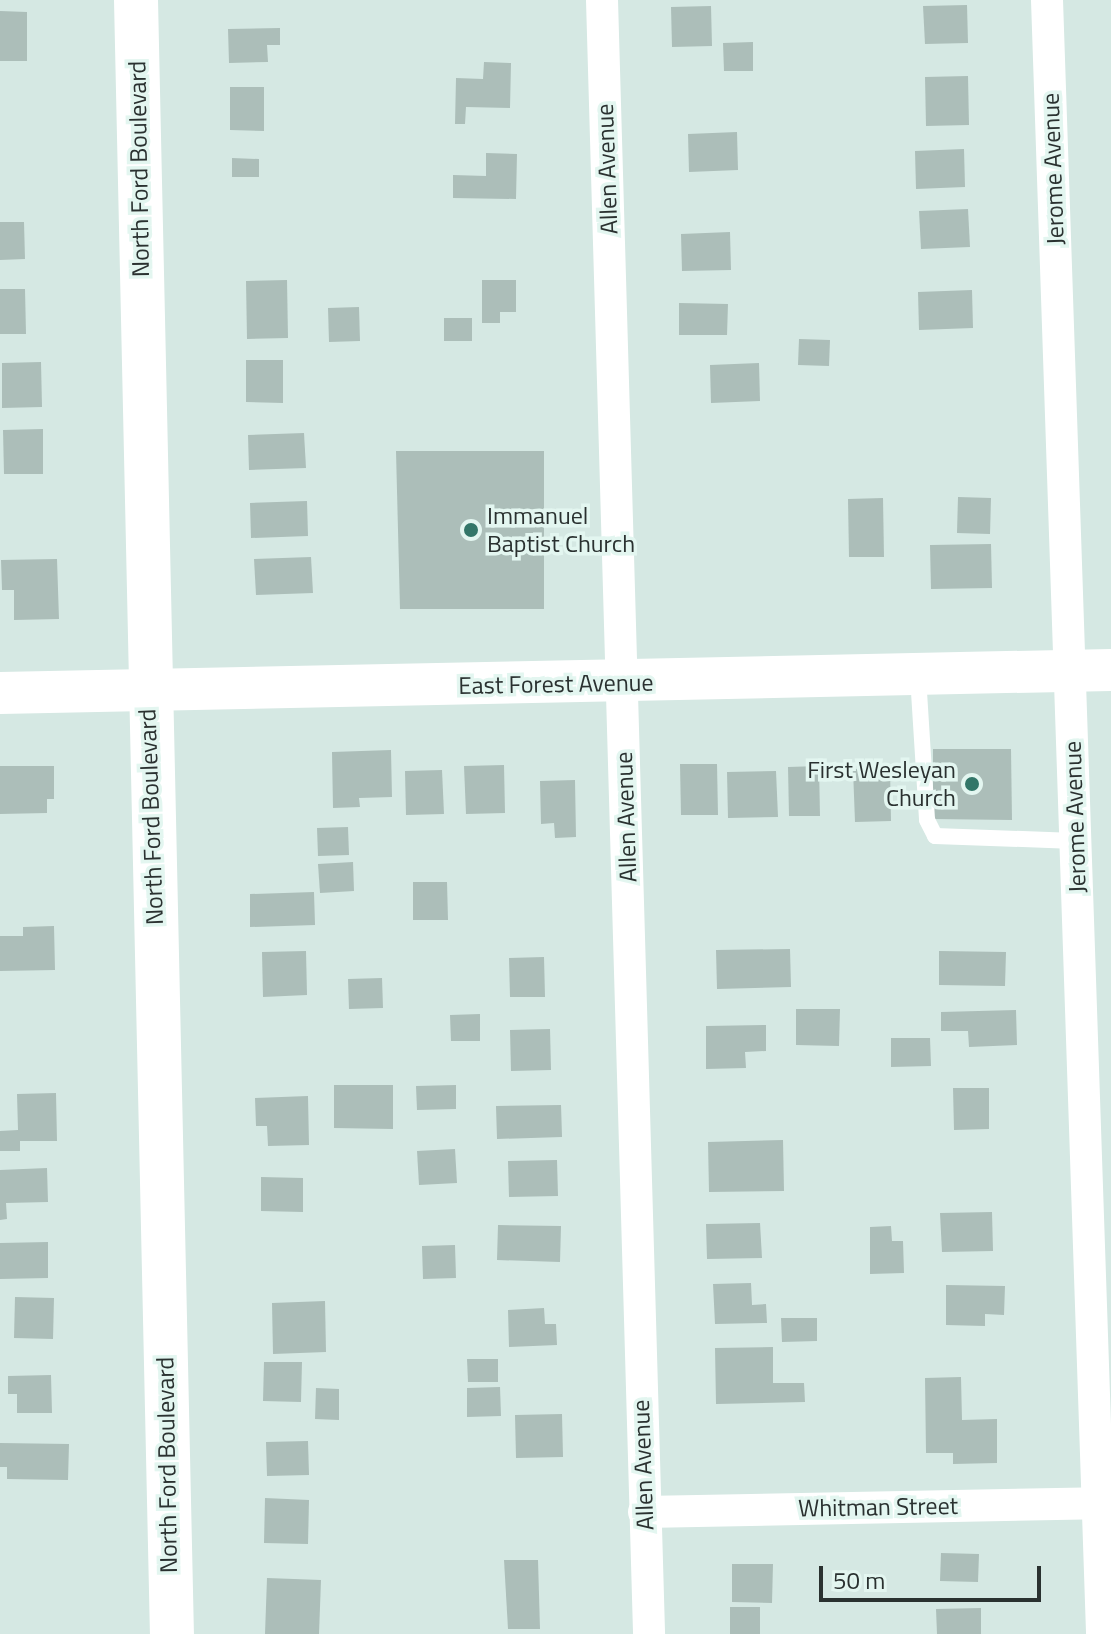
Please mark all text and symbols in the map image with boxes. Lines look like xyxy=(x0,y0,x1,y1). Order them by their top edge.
street label: North Ford Boulevard xyxy=(123,61,155,277)
street label: Jerome Avenue xyxy=(1036,92,1070,246)
street label: Allen Avenue xyxy=(590,103,624,235)
place label: Immanuel Baptist Church xyxy=(487,502,635,558)
marker: Immanuel Baptist Church xyxy=(462,521,480,539)
street label: East Forest Avenue xyxy=(458,668,654,700)
street label: North Ford Boulevard xyxy=(133,708,169,926)
street label: Jerome Avenue xyxy=(1058,740,1092,894)
street label: Allen Avenue xyxy=(609,751,643,883)
place label: First Wesleyan Church xyxy=(807,756,956,812)
marker: First Wesleyan Church xyxy=(963,775,981,793)
street label: North Ford Boulevard xyxy=(151,1357,183,1573)
street label: Allen Avenue xyxy=(626,1399,660,1531)
street label: Whitman Street xyxy=(798,1491,958,1523)
scale bar xyxy=(823,1550,1045,1600)
text: 50 m xyxy=(833,1562,885,1598)

